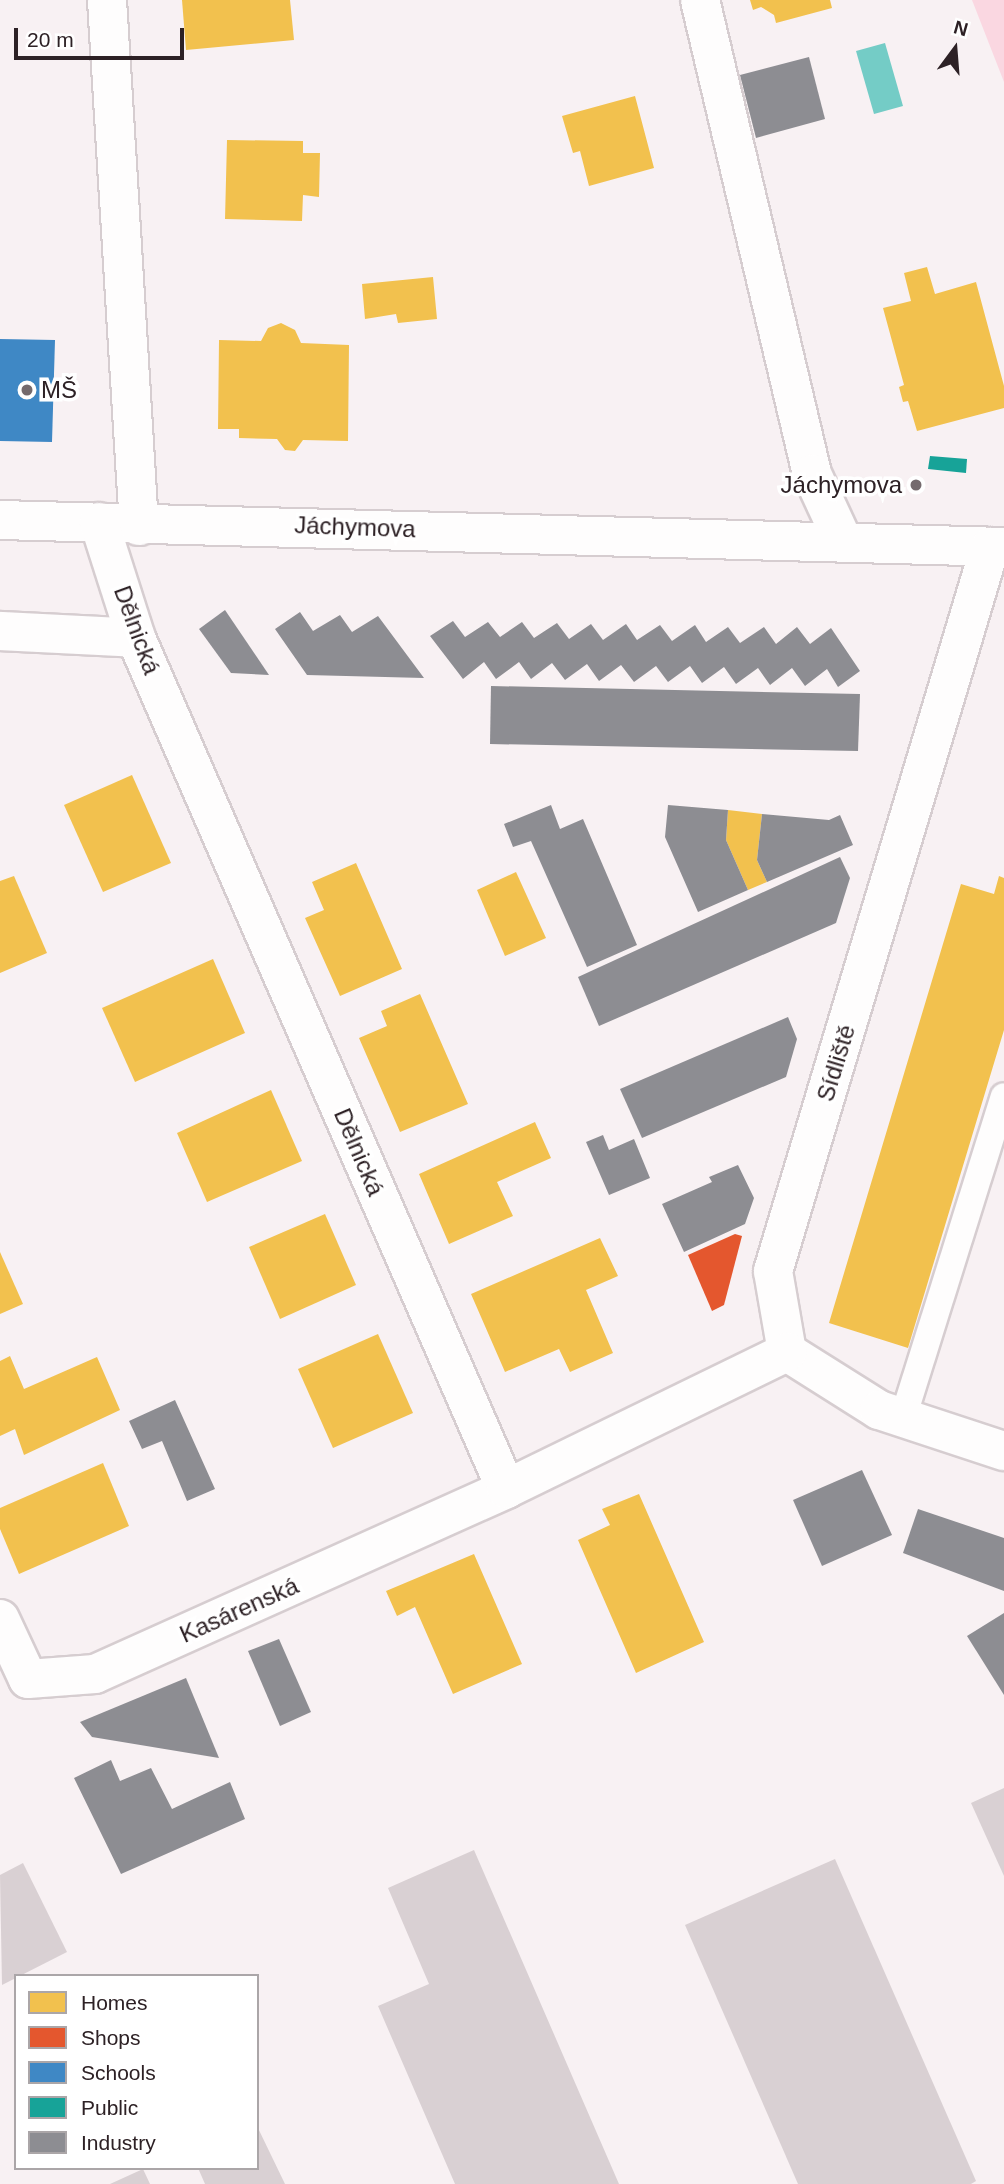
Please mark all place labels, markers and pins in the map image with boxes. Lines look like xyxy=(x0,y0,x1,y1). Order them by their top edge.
place label: MŠ xyxy=(41,376,77,404)
marker: MŠ xyxy=(19,382,35,398)
place label: Jáchymova xyxy=(781,471,902,499)
marker: Jáchymova xyxy=(908,477,924,493)

